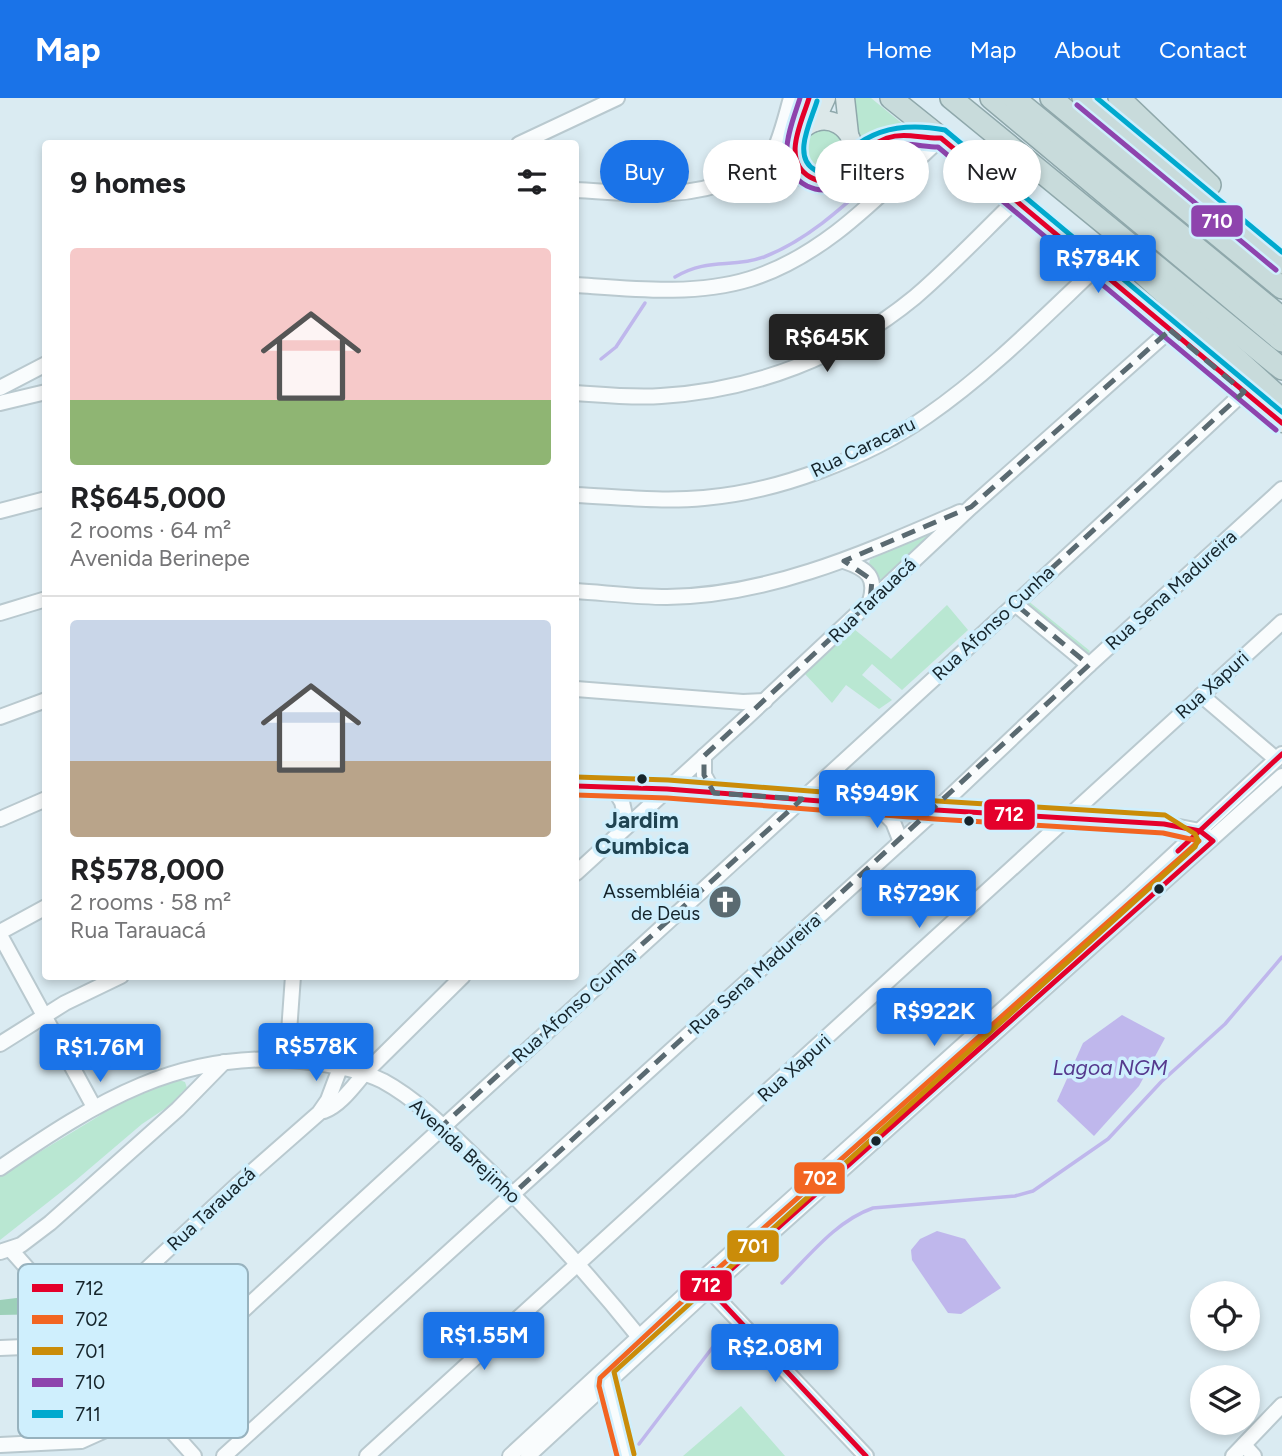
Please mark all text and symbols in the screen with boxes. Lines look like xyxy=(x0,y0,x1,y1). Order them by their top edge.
text: Map xyxy=(35,30,101,69)
text: Home xyxy=(866,35,932,64)
text: Map xyxy=(970,35,1016,64)
text: About xyxy=(1054,35,1121,64)
text: Contact xyxy=(1159,35,1247,64)
chip: Buy xyxy=(600,140,689,203)
chip: Rent xyxy=(703,140,801,203)
chip: Filters xyxy=(815,140,929,203)
chip: New xyxy=(943,140,1041,203)
icon: filters xyxy=(513,163,551,201)
text: 9 homes xyxy=(70,164,186,201)
line badge: 710 xyxy=(1190,204,1244,238)
text: 710 xyxy=(1202,210,1232,233)
pin: R$784K xyxy=(1041,236,1155,295)
text: R$784K xyxy=(1056,244,1140,272)
icon: home xyxy=(248,293,374,419)
pin: R$645K xyxy=(770,314,884,374)
text: R$645K xyxy=(785,323,869,351)
street label: Rua Caracaru xyxy=(807,412,919,482)
text: R$645,000 xyxy=(70,479,226,516)
text: 2 rooms · 64 m² xyxy=(70,516,231,544)
street label: Rua Sena Madureira xyxy=(1101,525,1241,655)
text: Avenida Berinepe xyxy=(70,544,250,572)
street label: Rua Tarauacá xyxy=(824,553,920,647)
street label: Rua Afonso Cunha xyxy=(927,561,1059,685)
street label: Rua Xapuri xyxy=(1171,646,1253,724)
icon: home xyxy=(248,665,374,791)
pin: R$949K xyxy=(820,770,934,830)
unlabelled marker xyxy=(635,772,649,786)
text: R$949K xyxy=(835,779,919,807)
line badge: 712 xyxy=(983,798,1036,831)
text: 712 xyxy=(994,803,1024,826)
district label: Jardim Cumbica xyxy=(595,806,689,860)
unlabelled marker xyxy=(962,814,976,828)
text: R$578,000 xyxy=(70,851,224,888)
pin: R$729K xyxy=(862,870,976,930)
text: R$729K xyxy=(878,879,960,907)
place label: Assembléia de Deus xyxy=(603,880,700,925)
unlabelled marker xyxy=(1152,882,1166,896)
church icon: Assembléia de Deus xyxy=(706,883,744,921)
text: 2 rooms · 58 m² xyxy=(70,888,231,916)
street label: Rua Sena Madureira xyxy=(685,909,825,1039)
text: Rua Tarauacá xyxy=(70,916,206,944)
street label: Rua Afonso Cunha xyxy=(508,945,640,1067)
pin: R$922K xyxy=(877,988,991,1048)
text: R$922K xyxy=(893,997,975,1025)
pin: R$1.76M xyxy=(35,1024,165,1084)
pin: R$578K xyxy=(259,1024,373,1083)
street label: Rua Xapuri xyxy=(753,1029,835,1107)
text: R$578K xyxy=(274,1032,358,1060)
text: R$1.76M xyxy=(56,1033,144,1061)
water label: Lagoa NGM xyxy=(1052,1055,1168,1080)
street label: Avenida Brejinho xyxy=(405,1094,525,1208)
unlabelled marker xyxy=(869,1134,883,1148)
line badge: 702 xyxy=(793,1161,846,1195)
street label: Rua Tarauacá xyxy=(162,1162,260,1256)
text: 702 xyxy=(803,1167,837,1190)
line badge: 701 xyxy=(726,1229,780,1263)
text: 701 xyxy=(738,1235,768,1258)
legend xyxy=(18,1264,248,1438)
line badge: 712 xyxy=(679,1269,733,1302)
text: 712 xyxy=(691,1274,721,1297)
text: 712 xyxy=(75,1277,104,1300)
map controls xyxy=(1190,1281,1260,1435)
button: locate xyxy=(1190,1281,1260,1351)
text: 702 xyxy=(75,1308,108,1331)
pin: R$1.55M xyxy=(419,1312,549,1372)
text: R$1.55M xyxy=(439,1321,529,1349)
pin: R$2.08M xyxy=(710,1324,840,1384)
text: R$2.08M xyxy=(727,1333,823,1361)
text: 701 xyxy=(75,1340,105,1363)
button: layers xyxy=(1190,1365,1260,1435)
text: 710 xyxy=(75,1371,105,1394)
text: 711 xyxy=(75,1403,101,1426)

